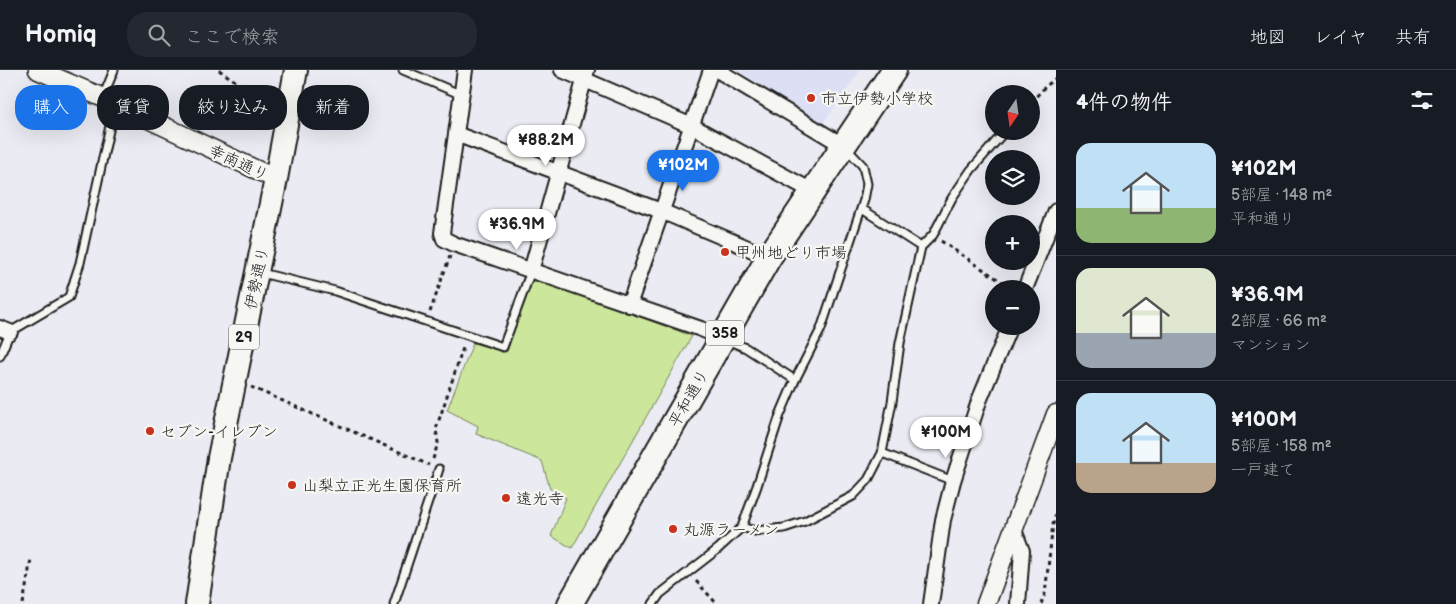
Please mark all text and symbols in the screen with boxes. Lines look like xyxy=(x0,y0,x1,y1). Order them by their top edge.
search box xyxy=(127,12,477,57)
text: Homiq xyxy=(25,20,97,49)
icon: search xyxy=(145,21,173,49)
text: ここで検索 xyxy=(185,26,280,49)
text: 地図 xyxy=(1250,27,1286,48)
text: レイヤ xyxy=(1314,27,1367,48)
text: 共有 xyxy=(1395,27,1431,48)
chip: 購入 xyxy=(15,85,87,130)
chip: 賃貸 xyxy=(97,85,169,130)
chip: 絞り込み xyxy=(179,85,287,130)
chip: 新着 xyxy=(297,85,369,130)
north arrow xyxy=(985,85,1040,140)
map controls xyxy=(985,85,1040,335)
icon: filters xyxy=(1408,86,1436,114)
place label: 市立伊勢小学校 xyxy=(821,90,933,109)
text: 4件の物件 xyxy=(1076,90,1172,115)
marker: 市立伊勢小学校 xyxy=(805,92,817,104)
pin: ¥88.2M xyxy=(505,124,587,167)
text: ¥88.2M xyxy=(518,131,574,150)
street label: 幸南通り xyxy=(205,141,271,185)
pin: ¥102M xyxy=(648,150,718,192)
button: layers xyxy=(985,150,1040,205)
text: ¥102M xyxy=(658,156,708,175)
text: ¥102M xyxy=(1231,156,1297,181)
icon: home xyxy=(1116,163,1176,223)
text: 5部屋 · 148 m² xyxy=(1231,186,1332,205)
pin: ¥36.9M xyxy=(476,208,558,251)
text: 平和通り xyxy=(1231,210,1295,229)
text: ¥36.9M xyxy=(489,215,545,234)
button: + xyxy=(985,215,1040,270)
place label: 甲州地どり市場 xyxy=(735,244,847,263)
street label: 伊勢通り xyxy=(242,245,273,312)
marker: 甲州地どり市場 xyxy=(719,246,731,258)
button: − xyxy=(985,280,1040,335)
text: ¥36.9M xyxy=(1231,282,1304,307)
icon: home xyxy=(1116,288,1176,348)
text: 2部屋 · 66 m² xyxy=(1231,312,1327,331)
road number: 358 xyxy=(706,320,744,346)
road number: 29 xyxy=(229,324,259,350)
text: マンション xyxy=(1231,336,1310,355)
street label: 平和通り xyxy=(665,366,714,431)
text: ¥100M xyxy=(1231,407,1297,432)
icon: home xyxy=(1116,413,1176,473)
pin: ¥100M xyxy=(911,416,981,459)
place label: セブン-イレブン xyxy=(160,423,278,442)
text: ¥100M xyxy=(921,423,971,442)
marker: セブン-イレブン xyxy=(144,425,156,437)
text: 5部屋 · 158 m² xyxy=(1231,437,1332,456)
text: 一戸建て xyxy=(1231,461,1295,480)
place label: 山梨立正光生園保育所 xyxy=(302,477,462,496)
marker: 山梨立正光生園保育所 xyxy=(286,479,298,491)
place label: 遠光寺 xyxy=(516,490,564,509)
marker: 遠光寺 xyxy=(500,492,512,504)
place label: 丸源ラーメン xyxy=(683,521,779,540)
marker: 丸源ラーメン xyxy=(667,523,679,535)

